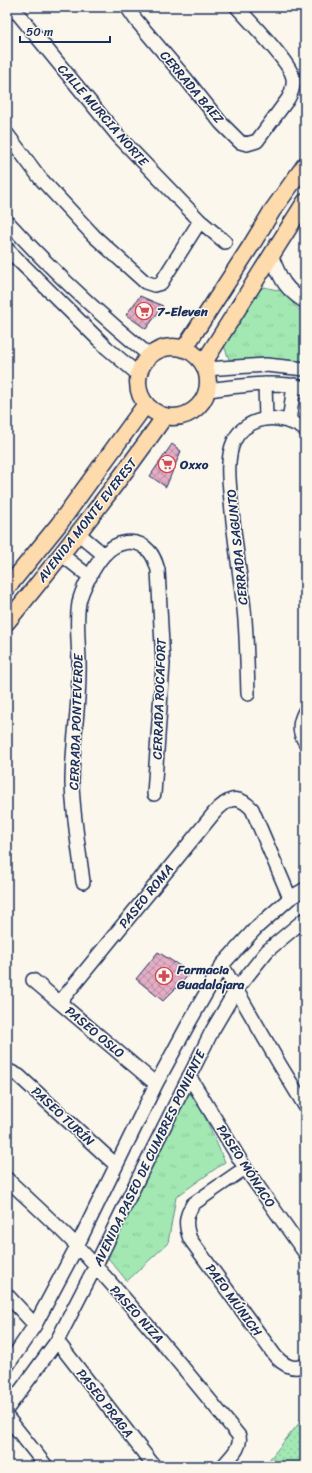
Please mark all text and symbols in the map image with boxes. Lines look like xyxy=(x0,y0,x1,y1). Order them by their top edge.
scale bar xyxy=(20,18,110,44)
text: 50 m xyxy=(26,21,53,43)
street label: CERRADA BAEZ xyxy=(154,45,230,129)
street label: CALLE MURCIA NORTE xyxy=(52,58,155,172)
place label: 7-Eleven xyxy=(157,300,209,323)
supermarket icon: 7-Eleven xyxy=(134,301,154,321)
street label: AVENIDA MONTE EVEREST xyxy=(30,452,144,588)
place label: Oxxo xyxy=(179,453,209,476)
supermarket icon: Oxxo xyxy=(157,454,177,474)
street label: CERRADA SAGUNTO xyxy=(219,488,255,606)
street label: CERRADA ROCAFORT xyxy=(145,636,173,760)
street label: CERRADA PONTEVERDE xyxy=(62,653,90,791)
street label: PASEO ROMA xyxy=(113,859,179,933)
place label: Farmacia Guadalajara xyxy=(176,958,245,996)
pharmacy icon: Farmacia Guadalajara xyxy=(154,966,174,986)
street label: PASEO OSLO xyxy=(60,1000,130,1064)
street label: AVENIDA PASEO DE CUMBRES PONIENTE xyxy=(86,1045,212,1271)
street label: PASEO TURÍN xyxy=(26,1080,100,1152)
street label: PASEO MÓNACO xyxy=(210,1120,282,1212)
street label: PAEO MÚNICH xyxy=(200,1259,269,1342)
street label: PASEO NIZA xyxy=(104,1280,170,1348)
street label: PASEO PRAGA xyxy=(70,1363,140,1443)

